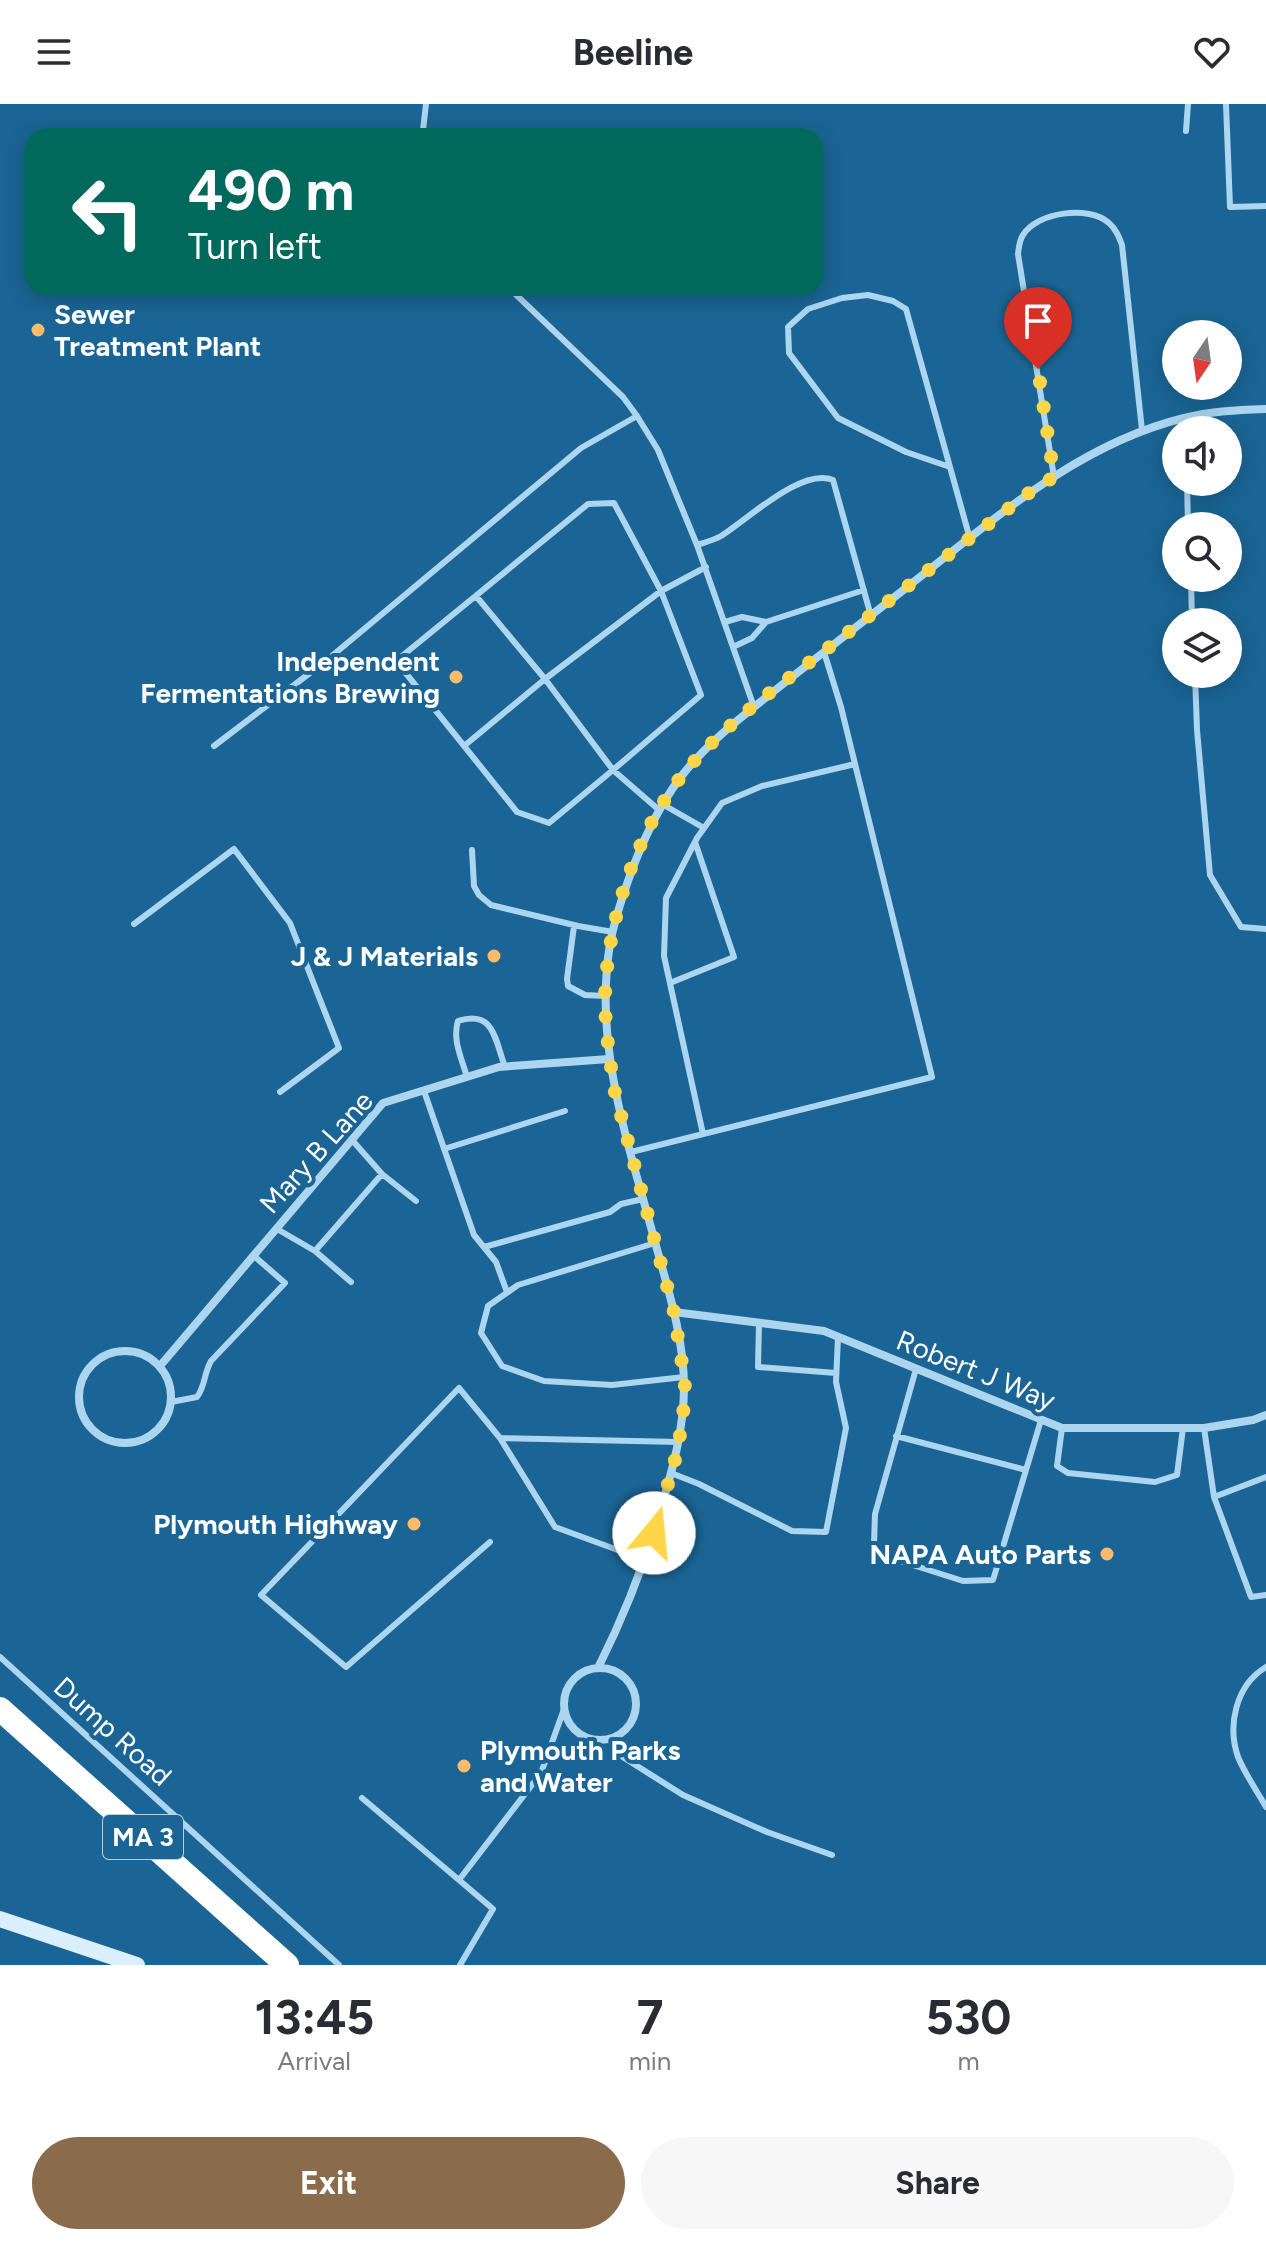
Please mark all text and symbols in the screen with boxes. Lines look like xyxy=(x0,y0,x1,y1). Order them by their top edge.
icon: menu xyxy=(32,30,76,74)
icon: heart xyxy=(1190,30,1234,74)
text: Beeline xyxy=(573,31,693,74)
text: 490 m xyxy=(188,157,354,224)
icon: left xyxy=(56,160,160,264)
text: Turn left xyxy=(188,225,322,268)
pin xyxy=(1004,287,1072,369)
place label: Sewer Treatment Plant xyxy=(54,297,261,363)
icon: arrive xyxy=(1016,299,1060,343)
north arrow xyxy=(1162,320,1242,400)
map controls xyxy=(1162,320,1242,688)
marker: Sewer Treatment Plant xyxy=(29,321,47,339)
button: sound xyxy=(1162,416,1242,496)
button: search xyxy=(1162,512,1242,592)
button: layers xyxy=(1162,608,1242,688)
place label: Independent Fermentations Brewing xyxy=(140,644,440,710)
marker: Independent Fermentations Brewing xyxy=(447,668,465,686)
place label: J & J Materials xyxy=(291,939,478,973)
marker: J & J Materials xyxy=(485,947,503,965)
street label: Mary B Lane xyxy=(252,1084,380,1220)
street label: Robert J Way xyxy=(892,1323,1061,1417)
position arrow xyxy=(612,1491,696,1575)
place label: Plymouth Highway xyxy=(153,1507,399,1541)
marker: Plymouth Highway xyxy=(405,1515,423,1533)
place label: NAPA Auto Parts xyxy=(870,1537,1091,1571)
marker: NAPA Auto Parts xyxy=(1098,1545,1116,1563)
street label: Dump Road xyxy=(47,1669,179,1793)
place label: Plymouth Parks and Water xyxy=(480,1733,681,1799)
marker: Plymouth Parks and Water xyxy=(455,1757,473,1775)
road number: MA 3 xyxy=(103,1815,183,1859)
text: 13:45 xyxy=(254,1988,374,2046)
text: 7 xyxy=(637,1988,663,2046)
text: 530 xyxy=(926,1988,1011,2046)
text: Arrival xyxy=(278,2045,351,2077)
text: min xyxy=(629,2045,671,2077)
text: m xyxy=(958,2045,980,2077)
button: Exit xyxy=(32,2137,625,2229)
button: Share xyxy=(641,2137,1234,2229)

